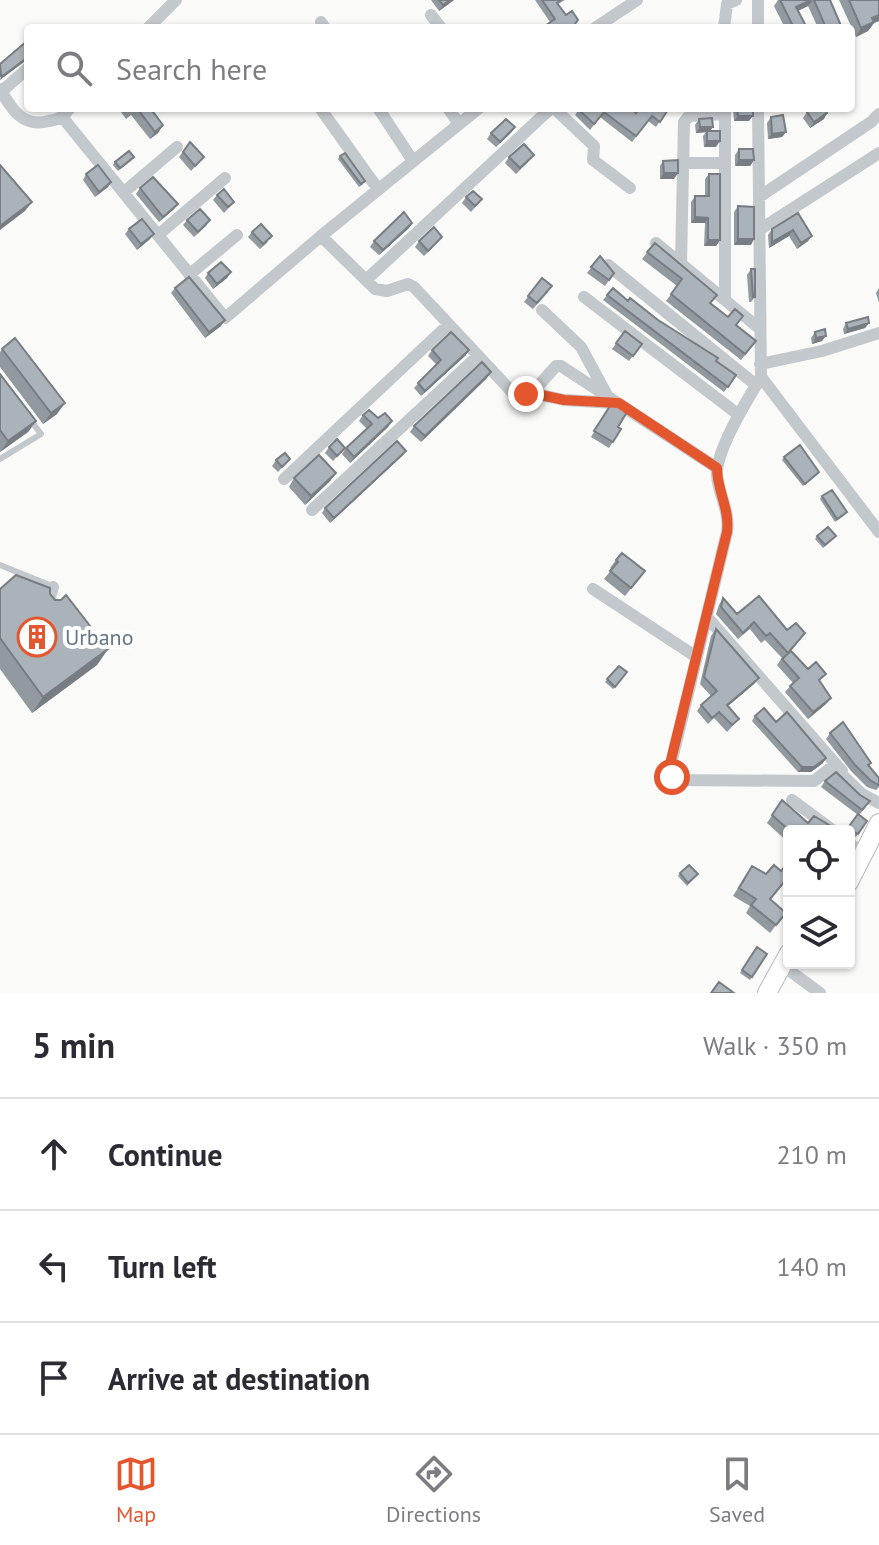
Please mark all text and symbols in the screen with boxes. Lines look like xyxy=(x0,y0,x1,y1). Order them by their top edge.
search box xyxy=(24,24,855,112)
icon: search xyxy=(52,46,96,90)
text: Search here xyxy=(116,49,267,88)
route end xyxy=(508,376,544,412)
building icon: Urbano xyxy=(16,616,58,658)
place label: Urbano xyxy=(65,623,133,651)
route start xyxy=(654,759,690,795)
map controls xyxy=(783,825,855,969)
button: locate xyxy=(783,825,855,897)
button: layers xyxy=(783,897,855,969)
text: 5 min xyxy=(32,1023,115,1067)
text: Walk · 350 m xyxy=(703,1029,847,1062)
icon: ahead xyxy=(32,1132,76,1176)
text: Continue xyxy=(108,1135,222,1174)
text: 210 m xyxy=(776,1138,847,1171)
icon: left xyxy=(32,1244,76,1288)
text: Turn left xyxy=(108,1247,216,1286)
text: 140 m xyxy=(776,1250,847,1283)
icon: arrive xyxy=(32,1356,76,1400)
text: Arrive at destination xyxy=(108,1359,370,1398)
tab: Map xyxy=(114,1452,158,1528)
tab: Directions xyxy=(386,1452,481,1528)
tab: Saved xyxy=(709,1452,765,1528)

